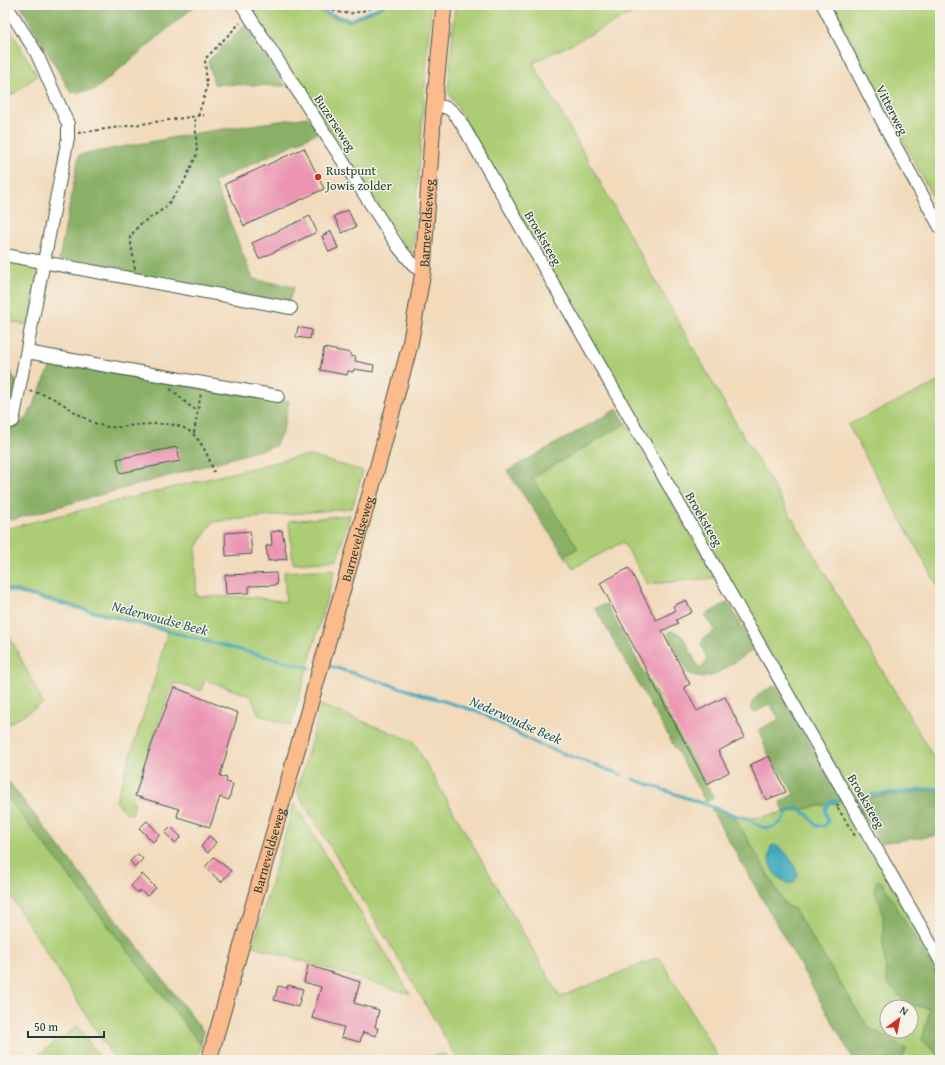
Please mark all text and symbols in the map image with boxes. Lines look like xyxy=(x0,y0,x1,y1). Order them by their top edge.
street label: Vitterweg xyxy=(871,81,913,139)
street label: Buzerseweg xyxy=(310,91,361,156)
place label: Rustpunt Jowis zolder xyxy=(324,161,392,195)
marker: Rustpunt Jowis zolder xyxy=(313,172,323,182)
street label: Barneveldseweg xyxy=(414,178,439,268)
street label: Broeksteeg xyxy=(520,207,567,269)
street label: Broeksteeg xyxy=(681,488,728,550)
street label: Barneveldseweg xyxy=(336,493,379,584)
water label: Nederwoudse Beek xyxy=(110,596,211,641)
water label: Nederwoudse Beek xyxy=(467,691,566,750)
street label: Broeksteeg xyxy=(843,770,890,832)
street label: Barneveldseweg xyxy=(247,805,290,895)
north arrow xyxy=(879,999,919,1039)
text: N xyxy=(897,1002,912,1020)
scale bar xyxy=(28,1013,104,1039)
text: 50 m xyxy=(34,1018,58,1035)

